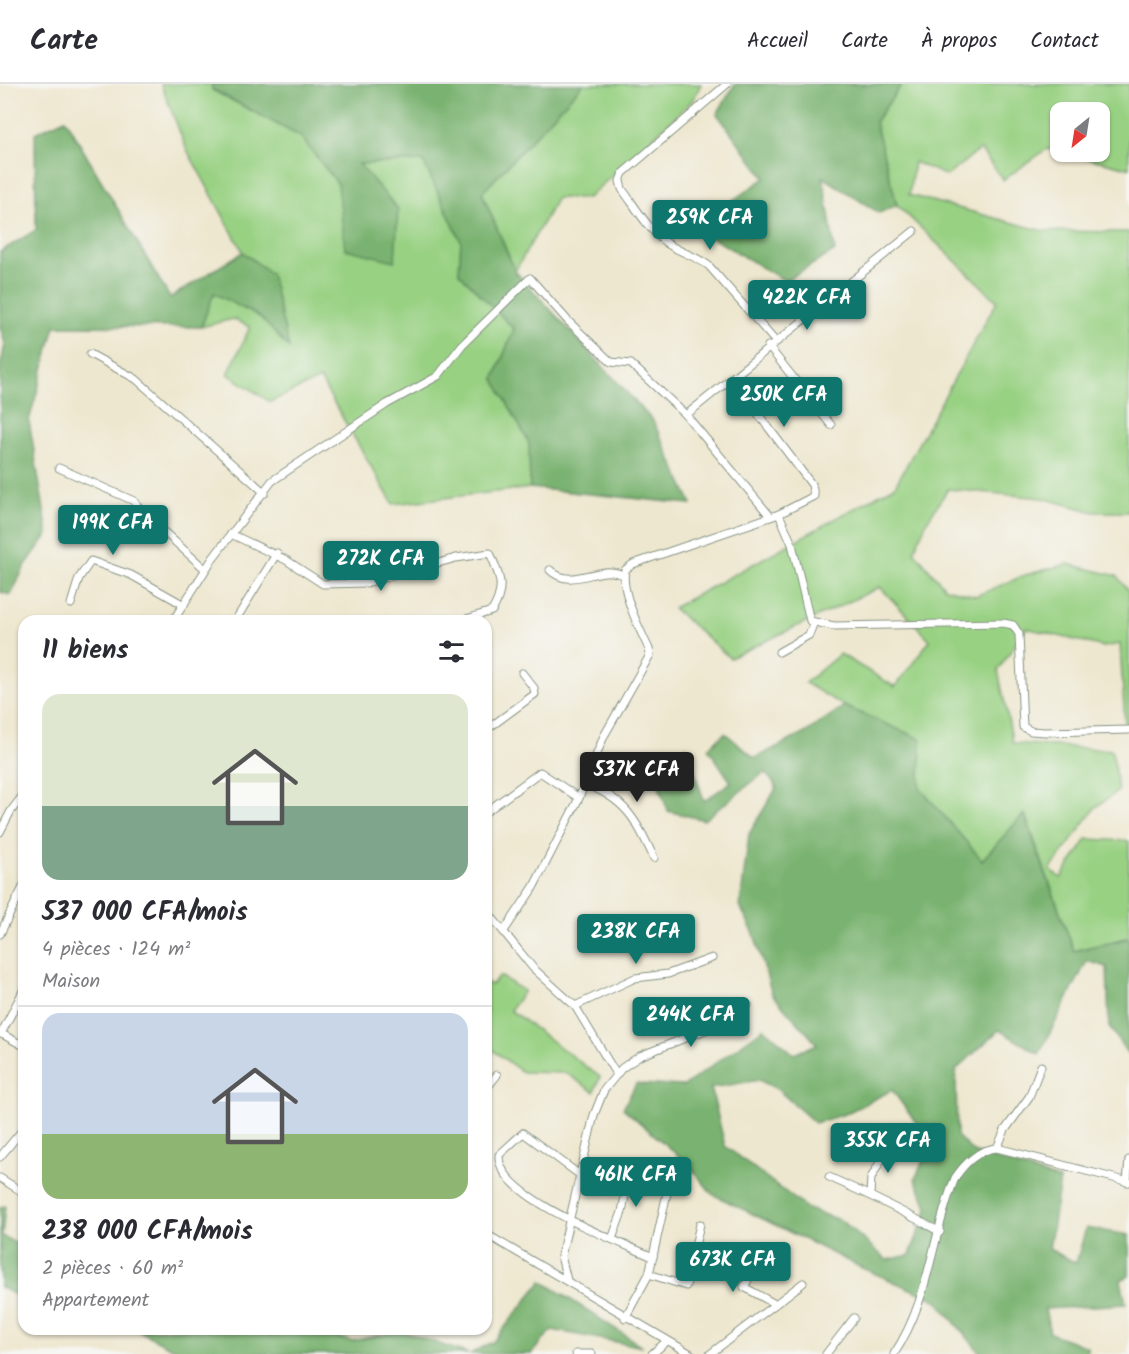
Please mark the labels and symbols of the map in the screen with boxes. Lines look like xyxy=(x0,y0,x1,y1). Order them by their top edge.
north arrow xyxy=(1050,102,1110,162)
pin: 259K CFA xyxy=(648,200,772,251)
pin: 422K CFA xyxy=(745,280,869,331)
pin: 250K CFA xyxy=(722,377,846,428)
pin: 199K CFA xyxy=(51,505,175,556)
pin: 272K CFA xyxy=(319,541,443,592)
pin: 537K CFA xyxy=(575,752,699,803)
pin: 238K CFA xyxy=(574,914,698,965)
pin: 244K CFA xyxy=(629,997,753,1048)
pin: 355K CFA xyxy=(826,1123,950,1174)
pin: 461K CFA xyxy=(574,1157,698,1208)
pin: 673K CFA xyxy=(671,1242,795,1293)

